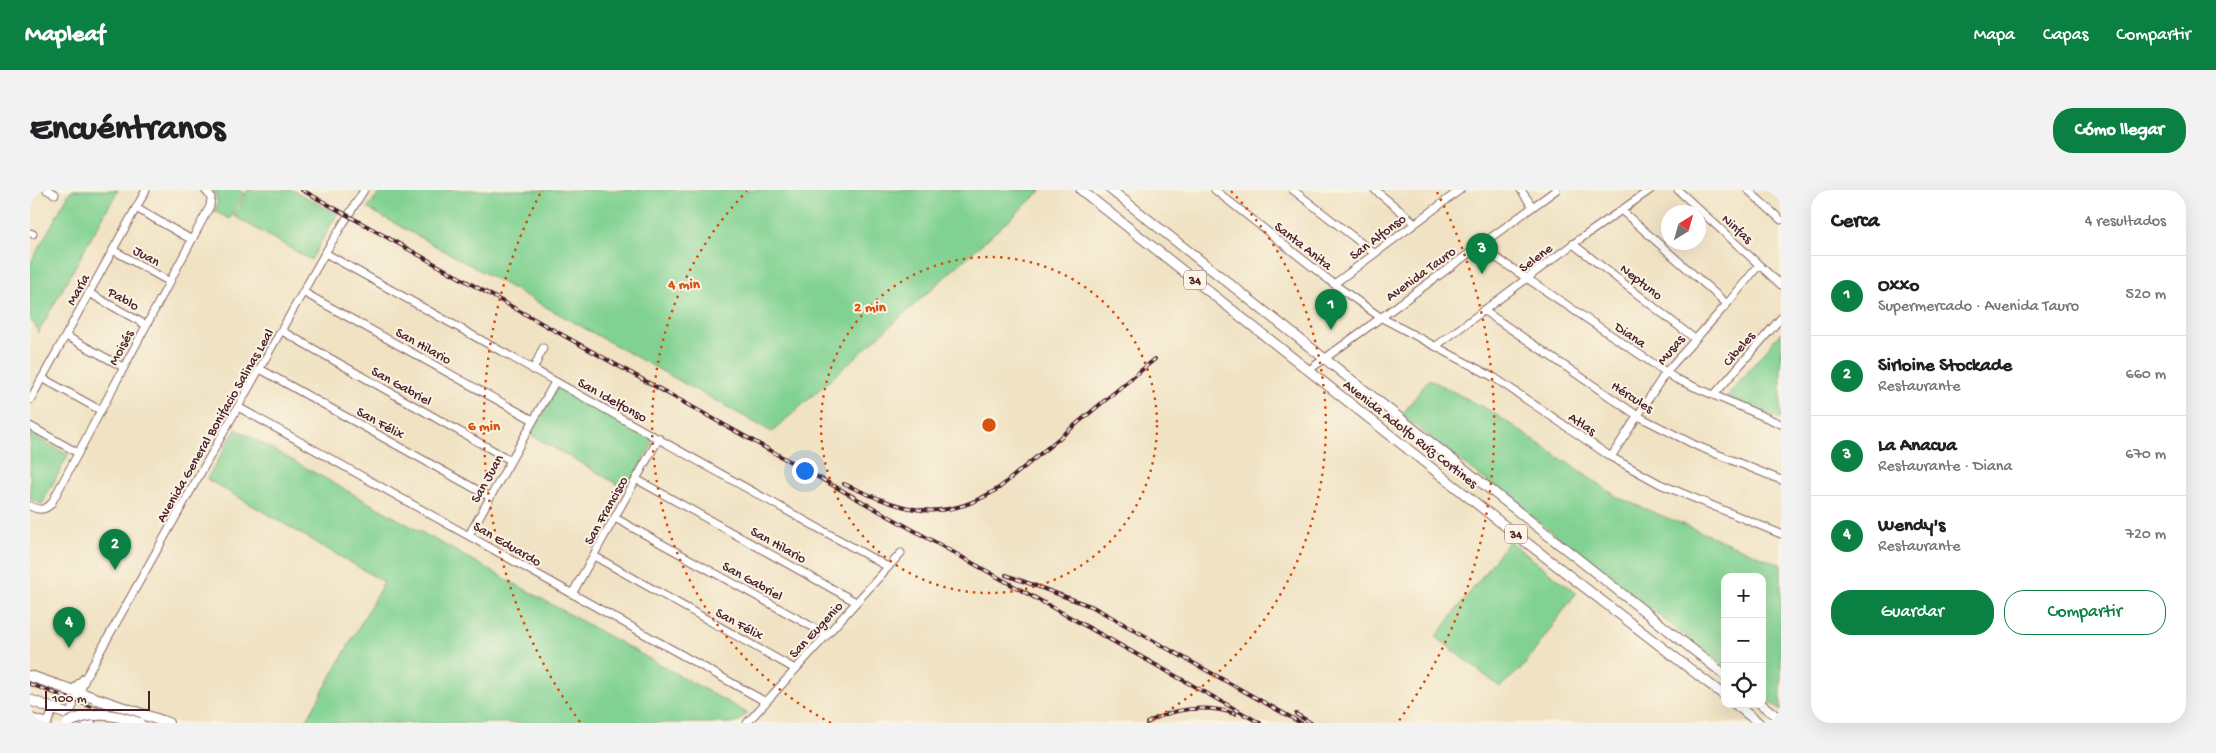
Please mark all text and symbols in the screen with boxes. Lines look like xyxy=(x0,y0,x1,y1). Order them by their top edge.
text: Mapleaf xyxy=(25,21,105,50)
text: Mapa xyxy=(1974,25,2015,46)
text: Capas xyxy=(2043,25,2088,46)
text: Compartir xyxy=(2116,25,2191,46)
button: Cómo llegar xyxy=(2053,108,2186,153)
text: Encuéntranos xyxy=(30,110,225,151)
north arrow xyxy=(1661,205,1706,250)
text: Cerca xyxy=(1831,210,1879,235)
street label: San Alfonso xyxy=(1347,211,1410,265)
street label: Ninfas xyxy=(1717,211,1756,249)
text: 4 resultados xyxy=(2085,213,2166,232)
street label: Santa Anita xyxy=(1270,219,1336,276)
pin: 3 xyxy=(1466,233,1498,274)
street label: Selene xyxy=(1516,240,1557,277)
street label: Juan xyxy=(129,243,163,272)
street label: Avenida Tauro xyxy=(1383,244,1460,306)
street label: Neptuno xyxy=(1616,261,1665,305)
street label: María xyxy=(64,270,95,309)
road number: 34 xyxy=(1184,270,1206,290)
text: Oxxo xyxy=(1878,275,1919,298)
text: 4 min xyxy=(667,276,701,294)
street label: Pablo xyxy=(103,284,141,316)
text: 1 xyxy=(1844,286,1850,305)
text: 520 m xyxy=(2126,286,2166,305)
pin: 1 xyxy=(1315,289,1347,330)
text: Supermercado · Avenida Tauro xyxy=(1878,298,2079,317)
text: 2 min xyxy=(854,299,887,317)
street label: Diana xyxy=(1610,319,1650,353)
street label: San Hilario xyxy=(392,325,454,369)
street label: Avenida General Bonifacio Salinas Leal xyxy=(154,326,279,526)
street label: Moisés xyxy=(106,327,139,369)
street label: Cibeles xyxy=(1720,328,1760,371)
street label: Musas xyxy=(1654,331,1690,369)
text: Sirloine Stockade xyxy=(1878,355,2012,378)
street label: San Gabriel xyxy=(368,364,434,411)
text: 2 xyxy=(1843,366,1851,385)
text: 660 m xyxy=(2126,366,2166,385)
street label: San Idelfonso xyxy=(574,375,649,427)
street label: Avenida Adolfo Ruíz Cortines xyxy=(1339,377,1481,493)
street label: Hércules xyxy=(1607,378,1657,418)
text: Restaurante xyxy=(1878,378,1960,397)
street label: San Félix xyxy=(353,404,407,445)
street label: Atlas xyxy=(1564,410,1599,441)
centre of rings xyxy=(980,416,998,434)
text: 6 min xyxy=(468,418,501,436)
text: La Anacua xyxy=(1878,435,1957,458)
text: 3 xyxy=(1843,446,1851,465)
text: 670 m xyxy=(2125,446,2166,465)
street label: San Juan xyxy=(468,452,509,506)
your location xyxy=(792,458,818,484)
text: Restaurante · Diana xyxy=(1878,458,2012,477)
street label: San Francisco xyxy=(581,474,633,548)
text: Wendy's xyxy=(1878,515,1945,538)
street label: San Eduardo xyxy=(470,519,544,572)
street label: San Hilario xyxy=(747,524,809,568)
road number: 34 xyxy=(1505,524,1527,544)
text: 4 xyxy=(1843,526,1851,545)
text: 720 m xyxy=(2126,526,2166,545)
pin: 2 xyxy=(99,529,131,570)
text: Restaurante xyxy=(1878,538,1960,557)
street label: San Gabriel xyxy=(719,559,785,606)
map controls xyxy=(1721,573,1766,708)
button: + xyxy=(1721,573,1766,618)
button: Guardar xyxy=(1831,590,1994,635)
button: Compartir xyxy=(2004,590,2166,635)
street label: San Eugenio xyxy=(786,599,847,663)
street label: San Félix xyxy=(712,605,766,646)
pin: 4 xyxy=(53,607,85,648)
button: − xyxy=(1721,618,1766,663)
button: locate xyxy=(1721,663,1766,708)
scale bar xyxy=(45,688,150,711)
text: 100 m xyxy=(52,691,87,708)

